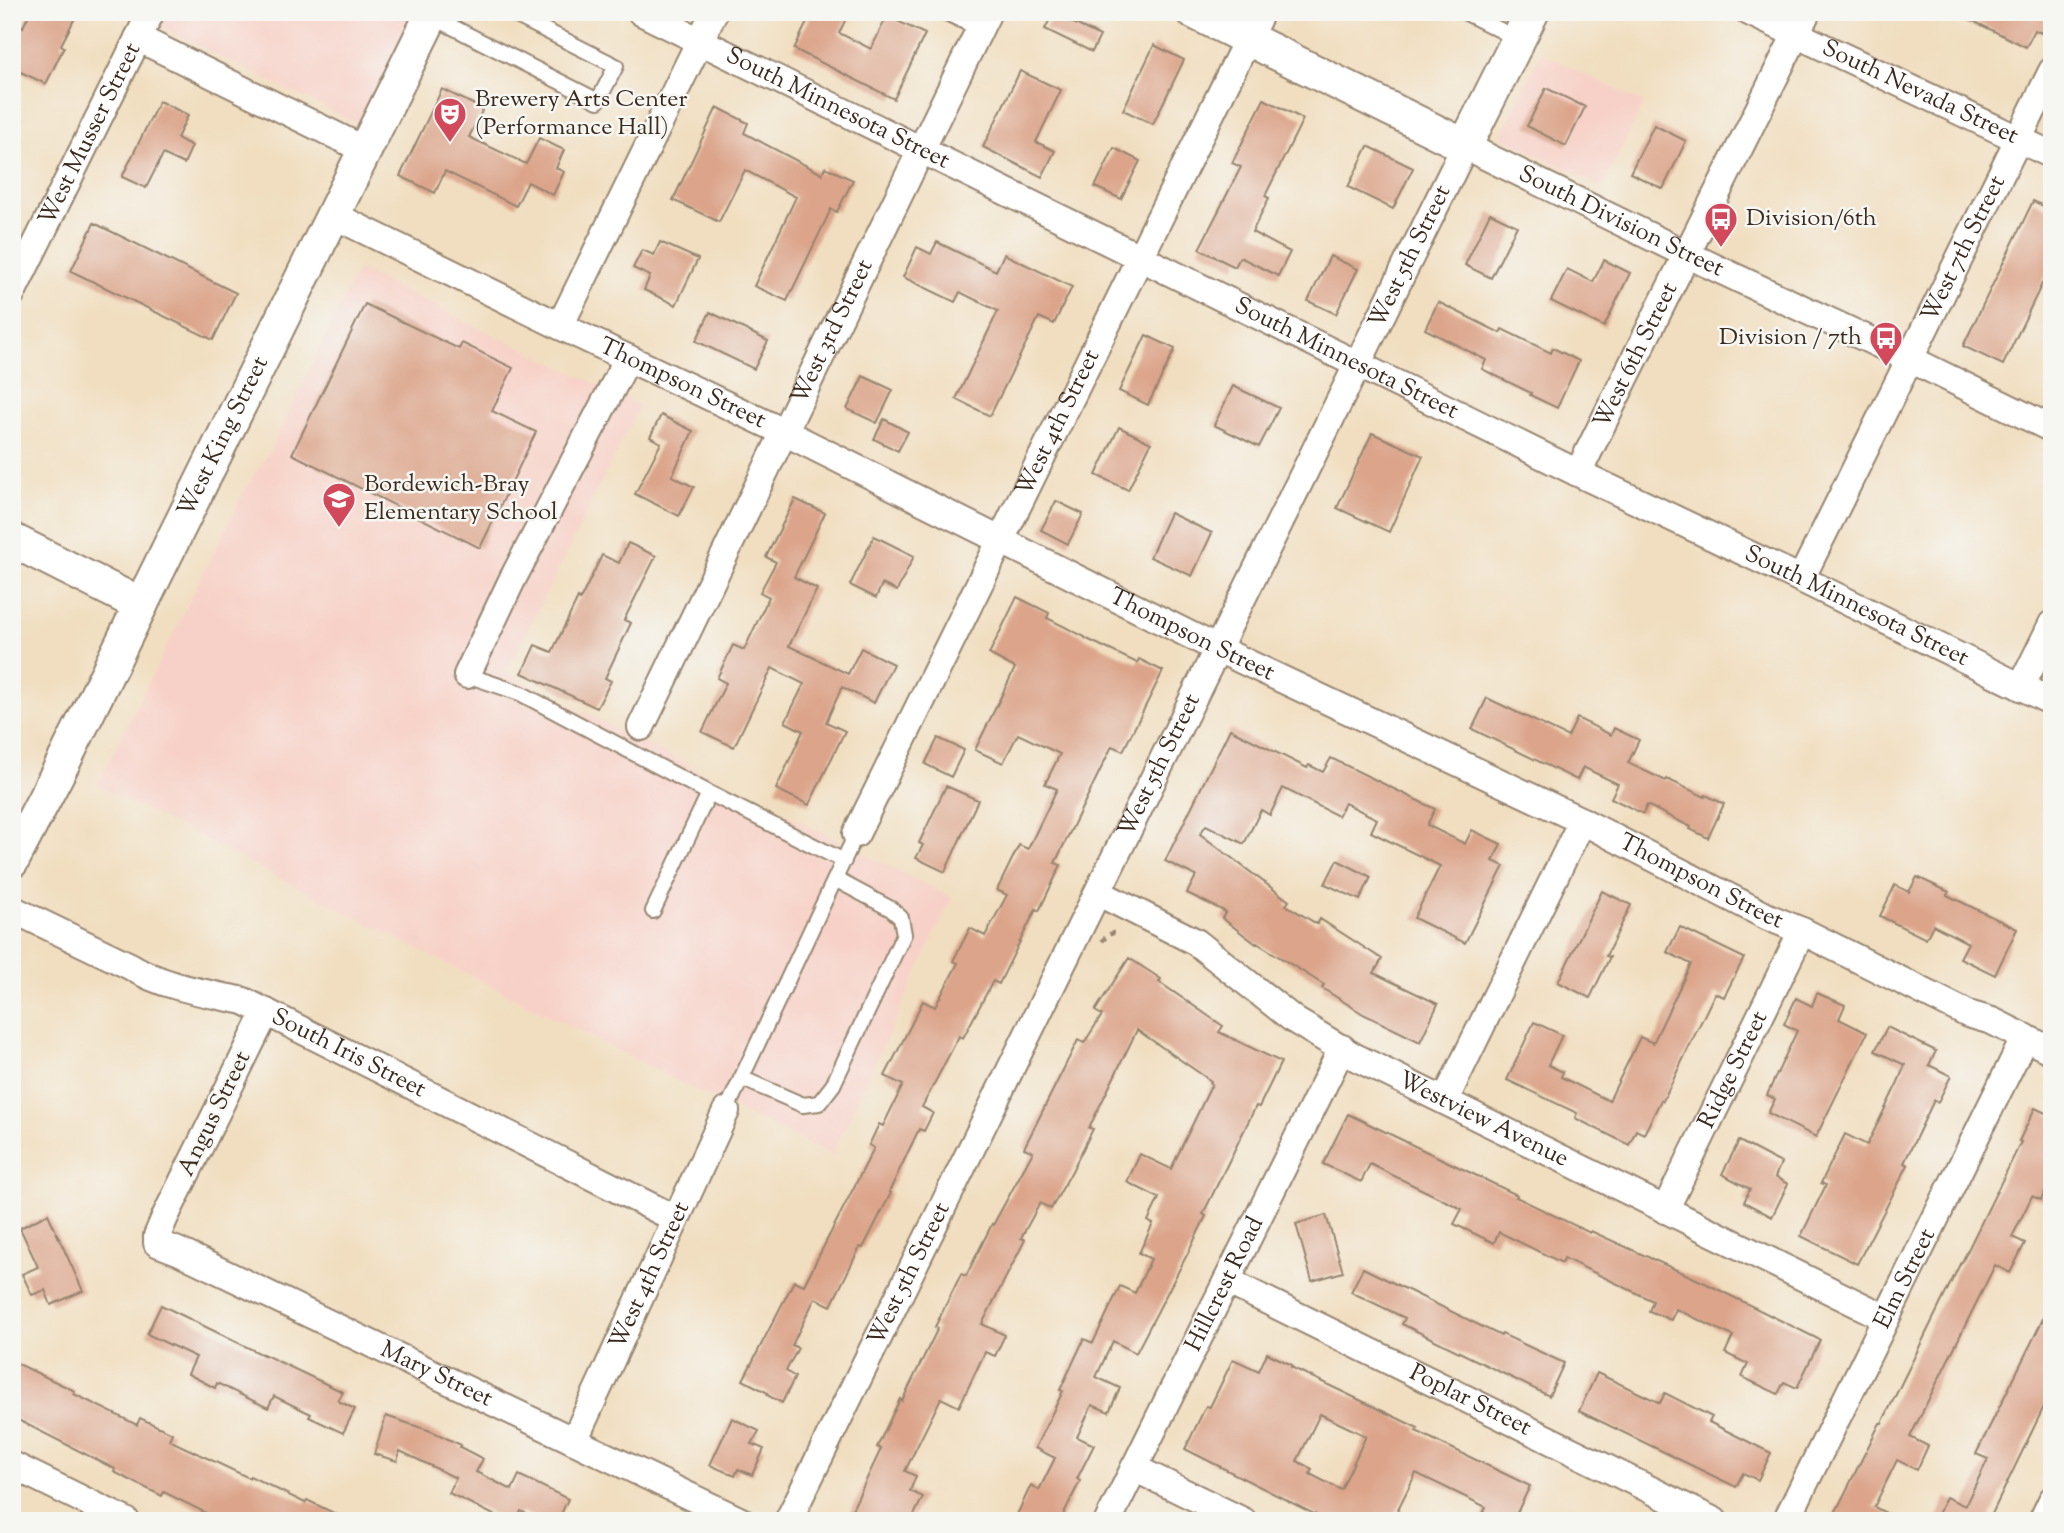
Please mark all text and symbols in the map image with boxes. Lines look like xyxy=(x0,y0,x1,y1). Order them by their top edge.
street label: South Nevada Street xyxy=(1816,32,2024,154)
street label: West Musser Street xyxy=(31,37,150,232)
street label: South Minnesota Street xyxy=(720,39,955,178)
place label: Brewery Arts Center (Performance Hall) xyxy=(475,83,687,145)
theatre icon: Brewery Arts Center (Performance Hall) xyxy=(431,95,469,144)
street label: South Division Street xyxy=(1512,158,1729,286)
street label: West 7th Street xyxy=(1913,170,2015,328)
street label: West 5th Street xyxy=(1361,179,1460,334)
bus stop icon: Division/6th xyxy=(1702,200,1740,249)
place label: Division/6th xyxy=(1746,202,1877,236)
street label: West 3rd Street xyxy=(783,254,882,410)
street label: West 6th Street xyxy=(1586,277,1687,435)
street label: South Minnesota Street xyxy=(1228,289,1464,429)
bus stop icon: Division / 7th xyxy=(1867,319,1905,368)
place label: Division / 7th xyxy=(1719,321,1862,355)
street label: Thompson Street xyxy=(593,330,771,438)
street label: West 4th Street xyxy=(1008,344,1109,502)
street label: West King Street xyxy=(170,351,278,523)
place label: Bordewich-Bray Elementary School xyxy=(364,468,558,530)
school or university icon: Bordewich-Bray Elementary School xyxy=(320,480,358,529)
street label: South Minnesota Street xyxy=(1739,537,1974,676)
street label: Thompson Street xyxy=(1103,580,1280,690)
street label: West 5th Street xyxy=(1110,688,1210,843)
street label: Thompson Street xyxy=(1613,826,1788,938)
street label: South Iris Street xyxy=(265,1000,432,1107)
street label: Ridge Street xyxy=(1690,1005,1777,1135)
street label: Angus Street xyxy=(170,1046,260,1182)
street label: Westview Avenue xyxy=(1392,1064,1574,1176)
street label: West 4th Street xyxy=(601,1196,699,1355)
street label: West 5th Street xyxy=(860,1197,959,1352)
street label: Hillcrest Road xyxy=(1177,1211,1273,1358)
street label: Elm Street xyxy=(1866,1223,1945,1335)
street label: Mary Street xyxy=(374,1333,498,1416)
street label: Poplar Street xyxy=(1403,1356,1537,1445)

